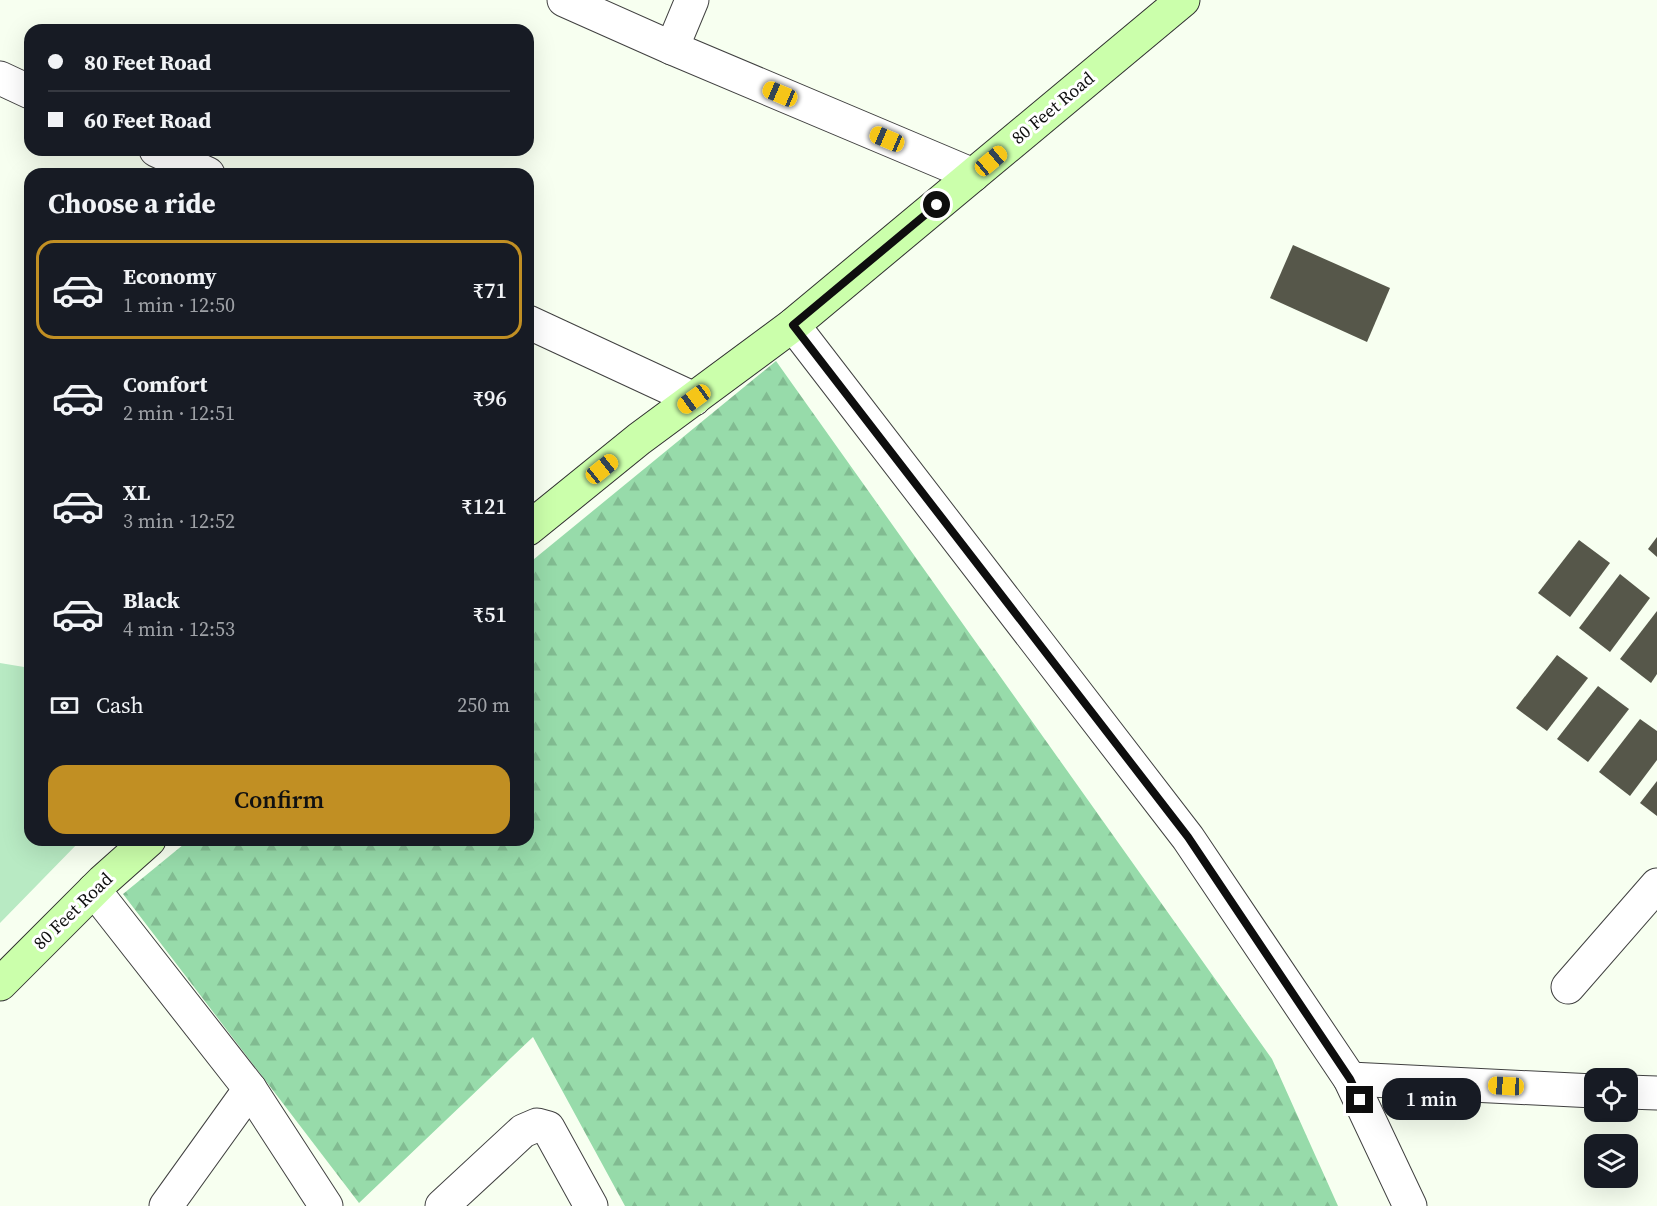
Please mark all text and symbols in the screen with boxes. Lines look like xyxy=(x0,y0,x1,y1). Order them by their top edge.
text: 80 Feet Road xyxy=(84,47,211,77)
street label: 80 Feet Road xyxy=(1006,66,1099,150)
car xyxy=(760,79,800,109)
text: 60 Feet Road xyxy=(84,105,211,135)
car xyxy=(867,124,907,154)
car xyxy=(971,143,1011,179)
text: Choose a ride xyxy=(48,185,216,222)
route start xyxy=(923,191,950,218)
text: Economy xyxy=(123,261,217,291)
icon: car xyxy=(51,263,105,317)
text: ₹71 xyxy=(473,275,507,305)
text: 1 min · 12:50 xyxy=(123,291,235,319)
text: Comfort xyxy=(123,369,207,399)
icon: car xyxy=(51,371,105,425)
car xyxy=(674,381,714,417)
text: ₹96 xyxy=(473,383,507,413)
text: 2 min · 12:51 xyxy=(123,399,235,427)
car xyxy=(582,451,622,487)
text: XL xyxy=(123,477,150,507)
icon: car xyxy=(51,479,105,533)
text: ₹121 xyxy=(461,491,507,521)
text: 3 min · 12:52 xyxy=(123,507,235,535)
text: Black xyxy=(123,585,180,615)
icon: car xyxy=(51,587,105,641)
text: ₹51 xyxy=(473,599,507,629)
text: 4 min · 12:53 xyxy=(123,615,235,643)
icon: cash xyxy=(48,689,81,722)
text: Cash xyxy=(96,690,144,720)
text: 250 m xyxy=(457,691,510,719)
button: Confirm xyxy=(48,765,510,834)
street label: 80 Feet Road xyxy=(28,867,118,955)
map controls xyxy=(1584,1068,1638,1188)
button: locate xyxy=(1584,1068,1638,1122)
car xyxy=(1488,1076,1524,1096)
callout: 1 min xyxy=(1381,1079,1480,1121)
text: 1 min xyxy=(1406,1085,1457,1113)
route end xyxy=(1346,1086,1373,1113)
button: layers xyxy=(1584,1134,1638,1188)

